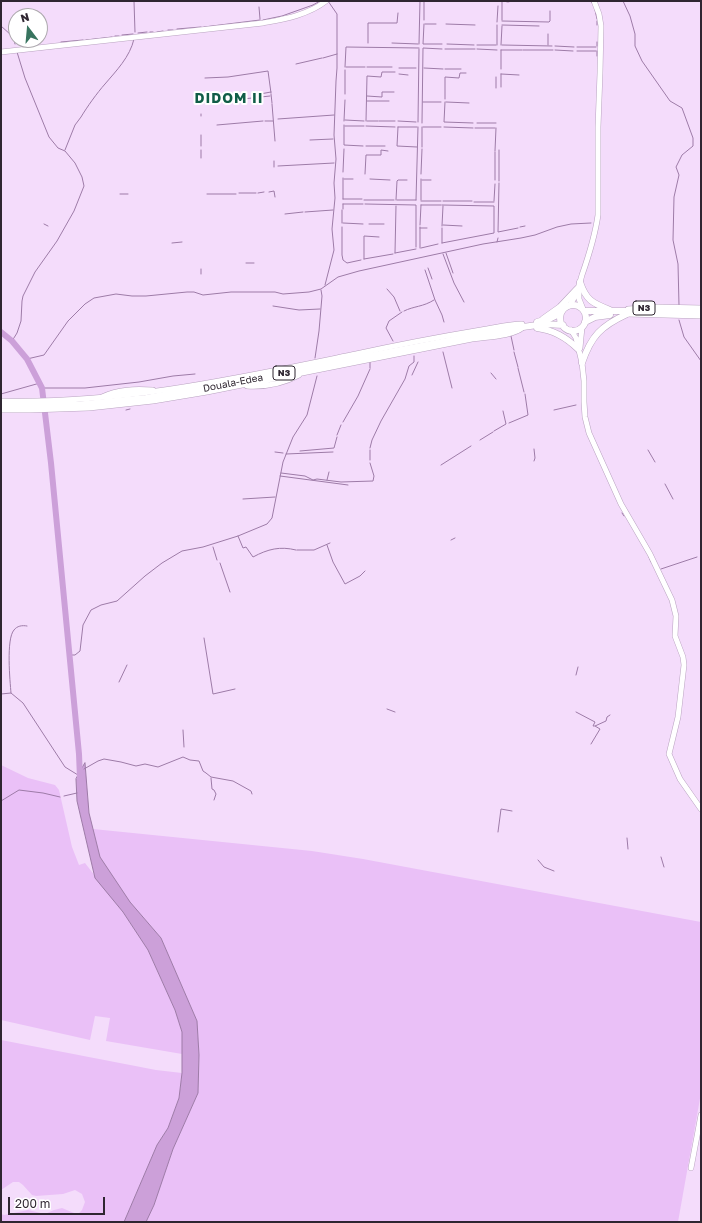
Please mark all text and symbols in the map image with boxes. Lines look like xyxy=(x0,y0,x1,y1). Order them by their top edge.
north arrow xyxy=(8,8,48,48)
text: N xyxy=(19,10,31,24)
district label: DIDOM II xyxy=(194,91,264,107)
road number: N3 xyxy=(633,301,655,315)
road number: N3 xyxy=(273,366,295,380)
street label: Douala-Edea xyxy=(202,371,264,395)
scale bar xyxy=(10,1189,107,1215)
text: 200 m xyxy=(15,1196,50,1211)

